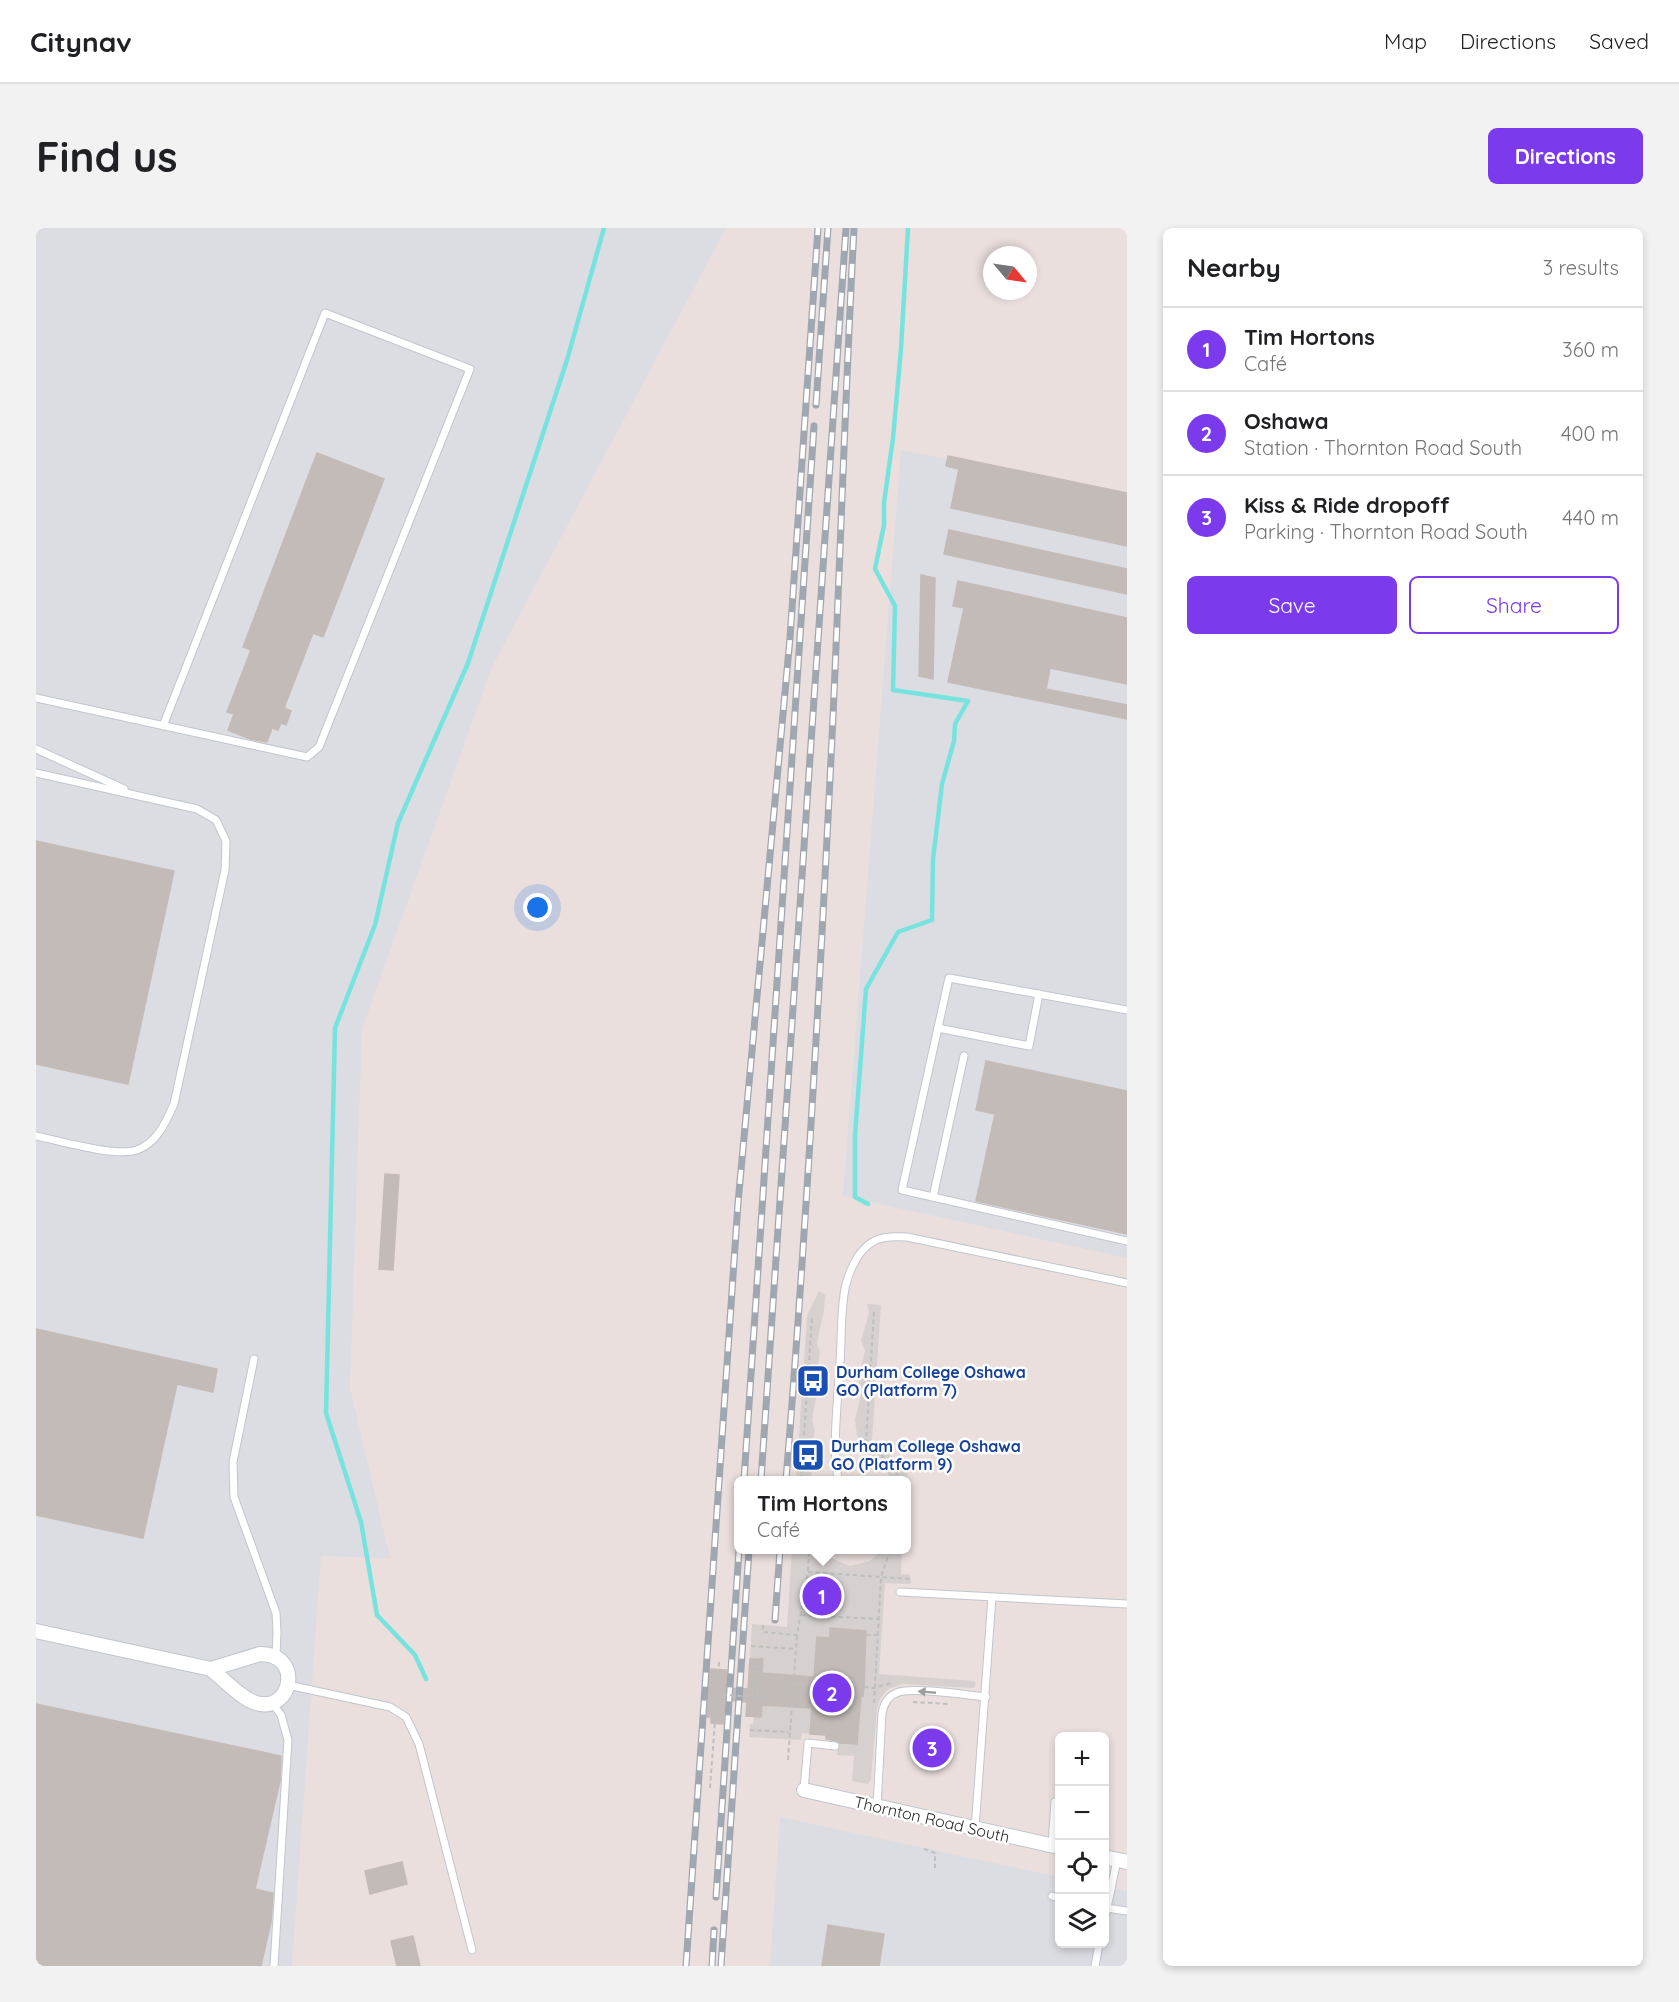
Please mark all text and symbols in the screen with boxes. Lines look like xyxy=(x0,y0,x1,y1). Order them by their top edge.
text: Citynav xyxy=(30,24,132,59)
text: Map xyxy=(1384,28,1427,54)
text: Directions xyxy=(1460,28,1556,54)
text: Saved xyxy=(1589,28,1649,54)
button: Directions xyxy=(1488,128,1643,184)
text: Find us xyxy=(36,130,178,183)
north arrow xyxy=(983,246,1037,300)
text: Nearby xyxy=(1187,251,1281,284)
text: 3 results xyxy=(1543,255,1619,280)
text: Tim Hortons xyxy=(1244,323,1375,351)
text: 1 xyxy=(1203,337,1210,362)
text: 360 m xyxy=(1562,337,1619,362)
text: Café xyxy=(1244,351,1287,376)
text: Oshawa xyxy=(1244,407,1329,435)
text: 2 xyxy=(1201,421,1212,446)
text: 400 m xyxy=(1561,421,1619,446)
text: Station · Thornton Road South xyxy=(1244,435,1522,460)
text: Kiss & Ride dropoff xyxy=(1244,491,1449,519)
text: 3 xyxy=(1201,505,1212,530)
text: 440 m xyxy=(1562,505,1619,530)
text: Parking · Thornton Road South xyxy=(1244,519,1528,544)
button: Save xyxy=(1187,576,1397,634)
button: Share xyxy=(1409,576,1619,634)
your location xyxy=(523,893,552,922)
place label: Durham College Oshawa GO (Platform 7) xyxy=(836,1362,1026,1400)
bus stop icon: Durham College Oshawa GO (Platform 7) xyxy=(795,1363,831,1399)
place label: Durham College Oshawa GO (Platform 9) xyxy=(831,1436,1021,1474)
bus stop icon: Durham College Oshawa GO (Platform 9) xyxy=(790,1437,826,1473)
popup xyxy=(734,1476,911,1554)
text: Tim Hortons xyxy=(757,1489,888,1517)
text: Café xyxy=(757,1517,800,1542)
pin: 1 xyxy=(802,1574,842,1618)
pin: 2 xyxy=(812,1670,852,1716)
one-way arrow xyxy=(918,1687,937,1697)
pin: 3 xyxy=(912,1726,952,1771)
map controls xyxy=(1055,1732,1109,1948)
button: + xyxy=(1055,1732,1109,1786)
button: − xyxy=(1055,1786,1109,1840)
street label: Thornton Road South xyxy=(852,1791,1012,1847)
button: locate xyxy=(1055,1840,1109,1894)
button: layers xyxy=(1055,1894,1109,1948)

